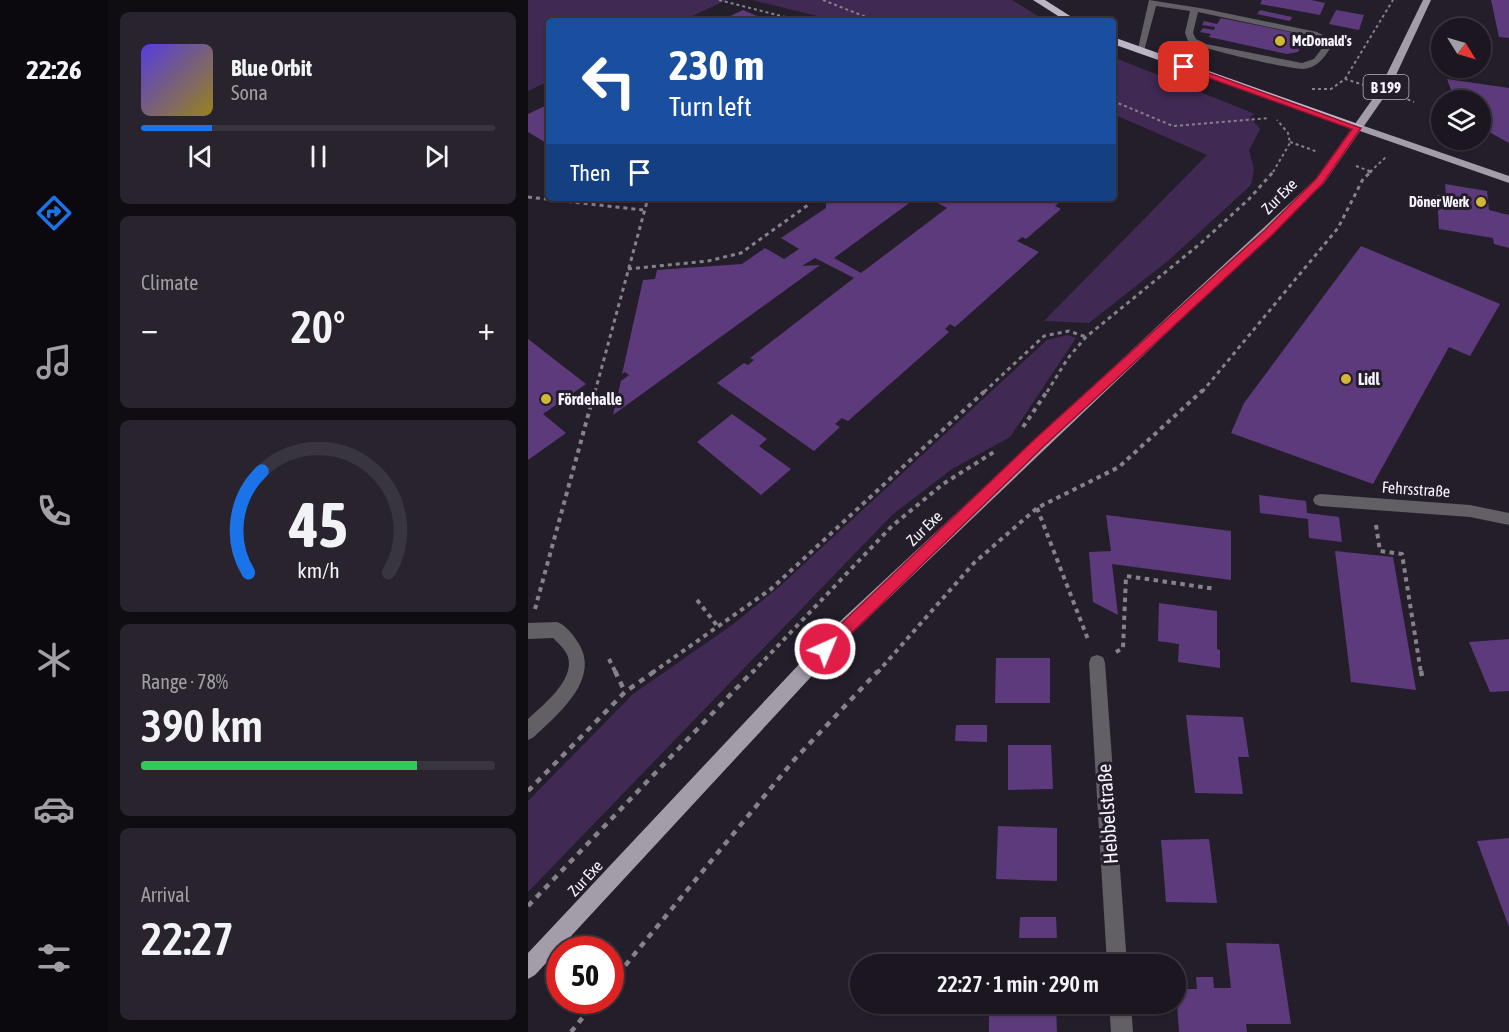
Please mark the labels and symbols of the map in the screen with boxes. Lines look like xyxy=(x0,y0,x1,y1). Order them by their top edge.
north arrow xyxy=(1431,18,1491,78)
place label: McDonald's xyxy=(1292,33,1352,49)
marker: McDonald's xyxy=(1273,34,1287,48)
pin xyxy=(1158,41,1209,92)
road number: B 199 xyxy=(1364,75,1408,99)
street label: Zur Exe xyxy=(1258,175,1300,217)
place label: Döner Werk xyxy=(1409,194,1470,210)
marker: Döner Werk xyxy=(1474,195,1488,209)
place label: Lidl xyxy=(1358,370,1380,388)
marker: Lidl xyxy=(1339,372,1353,386)
place label: Fördehalle xyxy=(558,390,622,408)
marker: Fördehalle xyxy=(539,392,553,406)
street label: Fehrsstraße xyxy=(1381,478,1451,500)
street label: Zur Exe xyxy=(903,507,945,549)
position arrow xyxy=(793,617,857,681)
street label: Hebbelstraße xyxy=(1092,763,1122,865)
street label: Zur Exe xyxy=(564,856,606,900)
speed limit sign: 50 xyxy=(546,936,624,1014)

